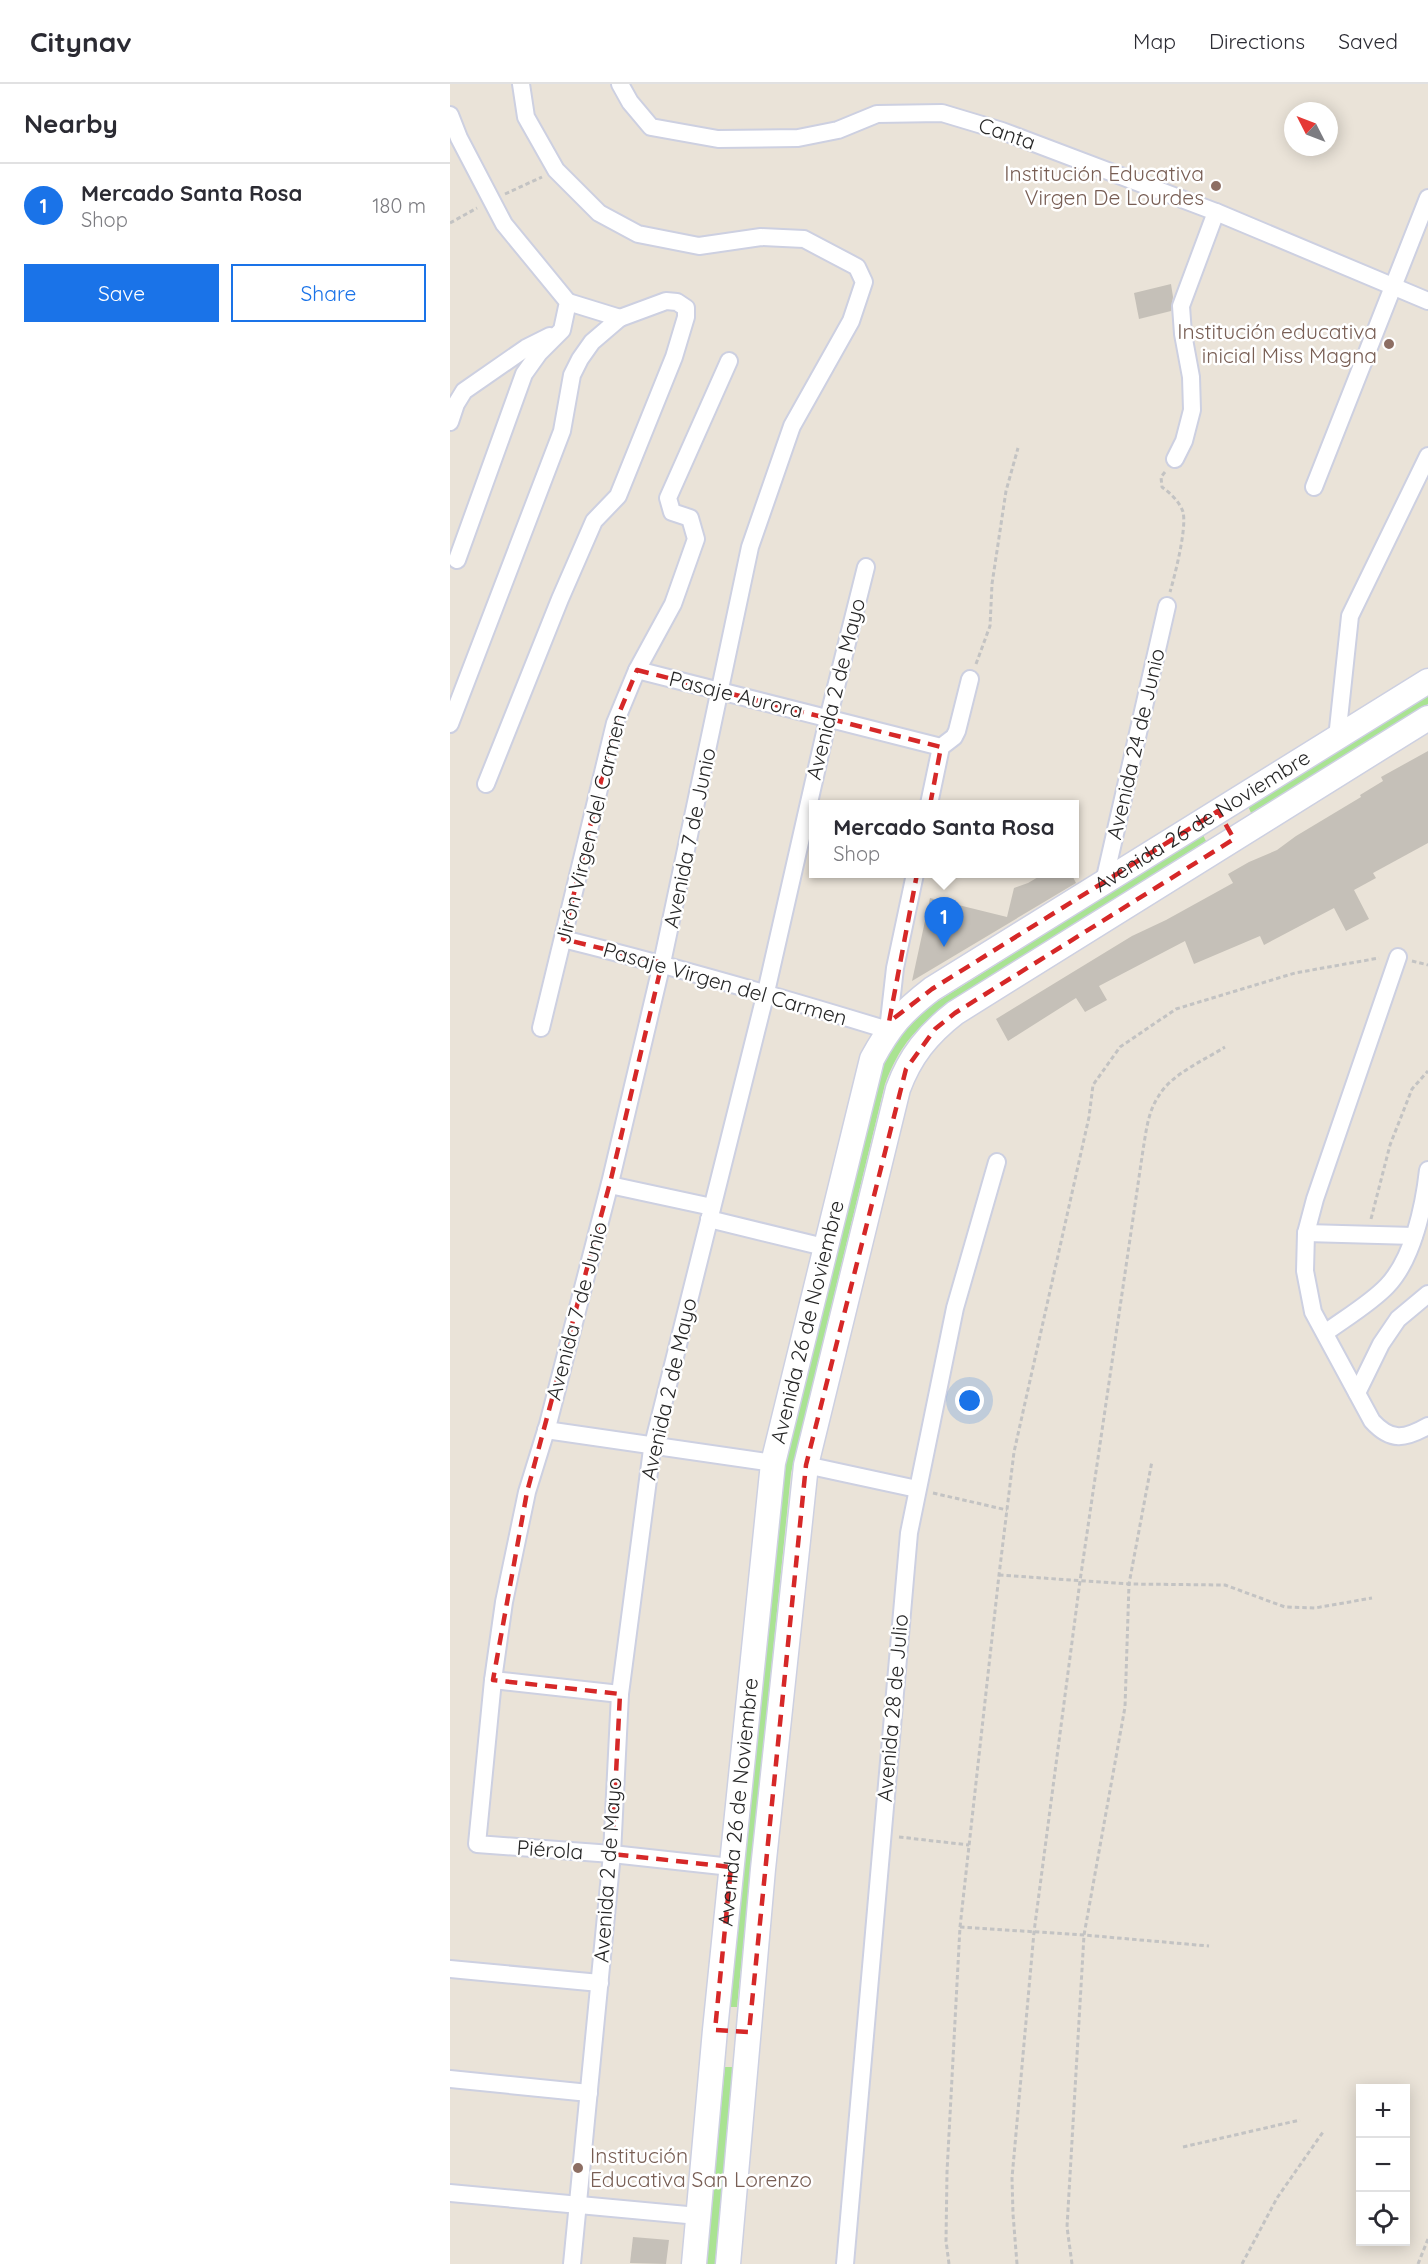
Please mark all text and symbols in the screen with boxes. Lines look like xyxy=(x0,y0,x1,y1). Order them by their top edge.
text: Citynav xyxy=(30,24,132,59)
text: Map xyxy=(1133,28,1176,54)
text: Directions xyxy=(1209,28,1305,54)
text: Saved xyxy=(1338,28,1398,54)
north arrow xyxy=(1284,102,1338,156)
text: Nearby xyxy=(24,107,118,140)
street label: Canta xyxy=(975,111,1039,155)
place label: Institución Educativa Virgen De Lourdes xyxy=(1004,160,1204,210)
text: Mercado Santa Rosa xyxy=(81,179,302,207)
marker: Institución Educativa Virgen De Lourdes xyxy=(1209,179,1223,193)
text: 1 xyxy=(40,193,47,218)
text: 180 m xyxy=(372,193,426,218)
text: Shop xyxy=(81,207,128,232)
button: Save xyxy=(24,264,219,322)
button: Share xyxy=(231,264,426,322)
place label: Institución educativa inicial Miss Magna xyxy=(1177,318,1377,368)
marker: Institución educativa inicial Miss Magna xyxy=(1382,337,1396,351)
street label: Avenida 2 de Mayo xyxy=(800,595,870,782)
street label: Avenida 24 de Junio xyxy=(1100,646,1170,842)
street label: Pasaje Aurora xyxy=(666,665,806,723)
street label: Jirón Virgen del Carmen xyxy=(549,711,631,947)
street label: Avenida 26 de Noviembre xyxy=(1089,744,1315,897)
street label: Avenida 7 de Junio xyxy=(657,745,721,930)
popup xyxy=(809,800,1079,878)
text: Mercado Santa Rosa xyxy=(833,813,1055,841)
text: Shop xyxy=(833,841,880,866)
pin: 1 xyxy=(924,898,964,947)
street label: Pasaje Virgen del Carmen xyxy=(600,936,850,1030)
street label: Avenida 26 de Noviembre xyxy=(764,1198,849,1446)
street label: Avenida 7 de Junio xyxy=(540,1219,612,1403)
street label: Avenida 2 de Mayo xyxy=(634,1295,702,1482)
your location xyxy=(955,1386,984,1415)
street label: Avenida 28 de Julio xyxy=(871,1613,913,1803)
street label: Avenida 26 de Noviembre xyxy=(712,1677,763,1927)
street label: Avenida 2 de Mayo xyxy=(588,1776,626,1964)
street label: Piérola xyxy=(516,1834,584,1864)
map controls xyxy=(1356,2084,1410,2246)
button: + xyxy=(1356,2084,1410,2138)
button: − xyxy=(1356,2138,1410,2192)
place label: Institución Educativa San Lorenzo xyxy=(590,2142,812,2192)
marker: Institución Educativa San Lorenzo xyxy=(571,2161,585,2175)
button: locate xyxy=(1356,2192,1410,2246)

